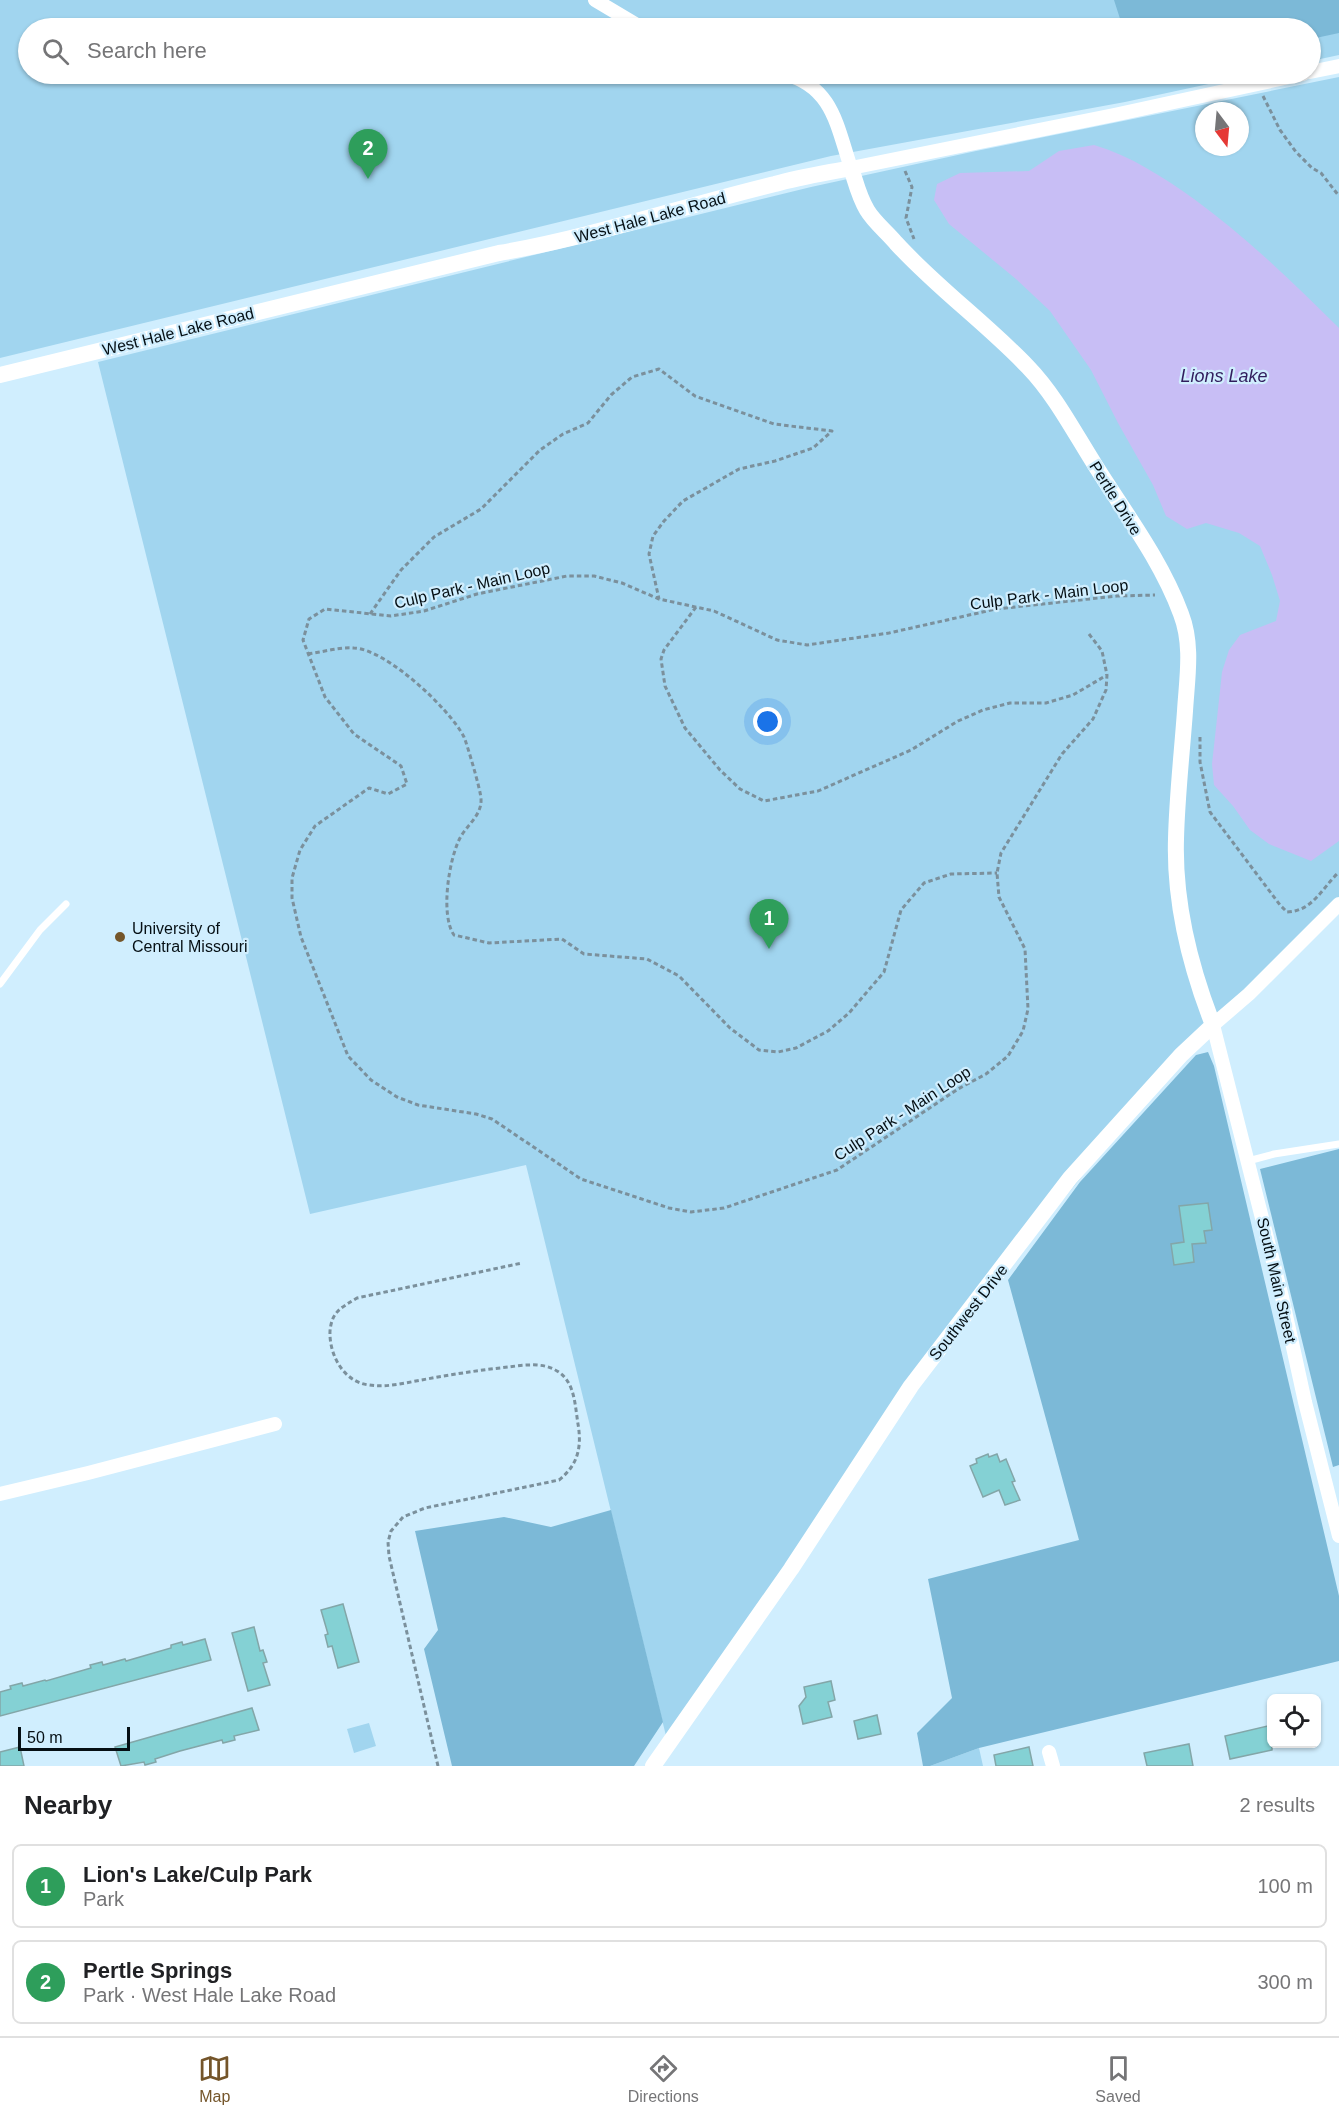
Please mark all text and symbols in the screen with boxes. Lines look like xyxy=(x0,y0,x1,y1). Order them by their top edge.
search box xyxy=(18,18,1321,84)
icon: search xyxy=(39,35,72,68)
text: Search here xyxy=(87,38,207,63)
north arrow xyxy=(1195,102,1249,156)
pin: 2 xyxy=(348,130,388,179)
street label: West Hale Lake Road xyxy=(573,189,727,246)
street label: West Hale Lake Road xyxy=(101,304,256,359)
water label: Lions Lake xyxy=(1180,366,1268,386)
street label: Pertle Drive xyxy=(1086,458,1145,538)
street label: Culp Park - Main Loop xyxy=(393,559,552,612)
street label: Culp Park - Main Loop xyxy=(969,576,1129,613)
your location xyxy=(753,707,782,736)
pin: 1 xyxy=(750,900,788,949)
place label: University of Central Missouri xyxy=(132,920,248,955)
marker: University of Central Missouri xyxy=(113,930,127,944)
street label: Culp Park - Main Loop xyxy=(831,1063,974,1164)
street label: South Main Street xyxy=(1254,1216,1299,1345)
street label: Southwest Drive xyxy=(926,1261,1011,1363)
map controls xyxy=(1267,1694,1321,1748)
button: locate xyxy=(1267,1694,1321,1748)
scale bar xyxy=(18,1724,130,1752)
text: 50 m xyxy=(27,1729,63,1746)
text: Nearby xyxy=(24,1790,112,1820)
text: 2 results xyxy=(1239,1794,1315,1816)
text: Lion's Lake/Culp Park xyxy=(83,1862,312,1887)
text: 1 xyxy=(40,1875,51,1897)
text: 100 m xyxy=(1257,1875,1313,1897)
text: Park xyxy=(83,1888,124,1910)
text: Pertle Springs xyxy=(83,1958,232,1983)
text: 2 xyxy=(40,1971,51,1993)
text: 300 m xyxy=(1257,1971,1313,1993)
text: Park · West Hale Lake Road xyxy=(83,1984,336,2006)
tab: Map xyxy=(198,2052,231,2106)
tab: Directions xyxy=(628,2052,699,2106)
tab: Saved xyxy=(1095,2052,1141,2106)

